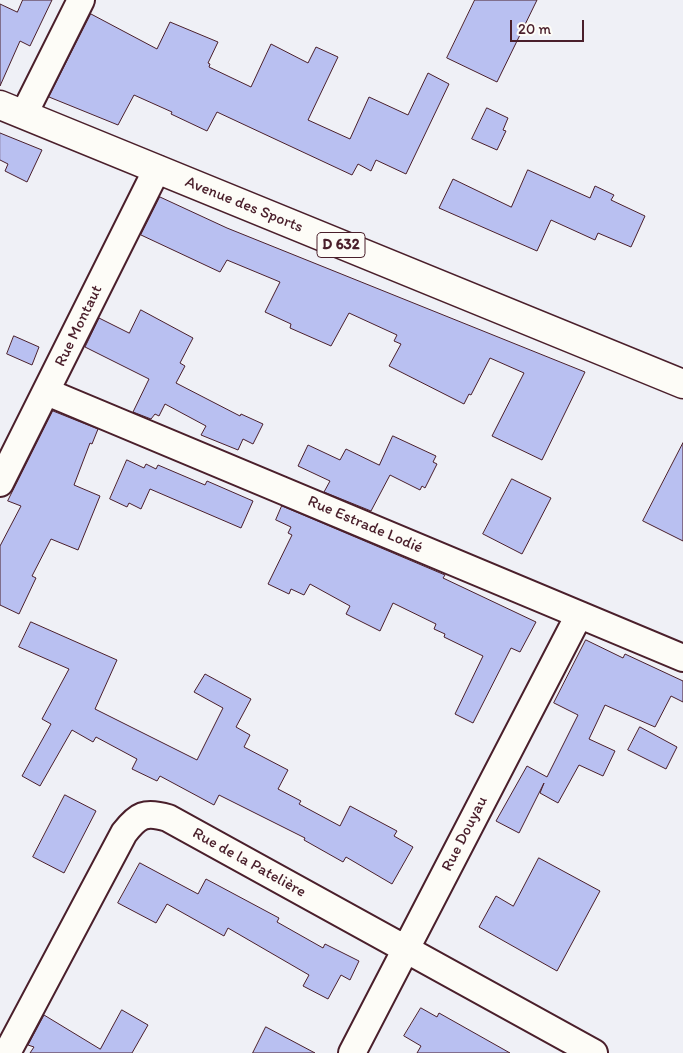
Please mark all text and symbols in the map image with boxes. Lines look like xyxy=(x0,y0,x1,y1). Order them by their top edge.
scale bar xyxy=(513,10,587,42)
text: 20 m xyxy=(518,20,551,38)
street label: Avenue des Sports xyxy=(182,173,306,237)
road number: D 632 xyxy=(317,232,365,258)
street label: Rue Montaut xyxy=(51,282,107,370)
street label: Rue Estrade Lodié xyxy=(305,492,425,558)
street label: Rue Douyau xyxy=(438,793,492,875)
street label: Rue de la Patelière xyxy=(189,824,309,902)

